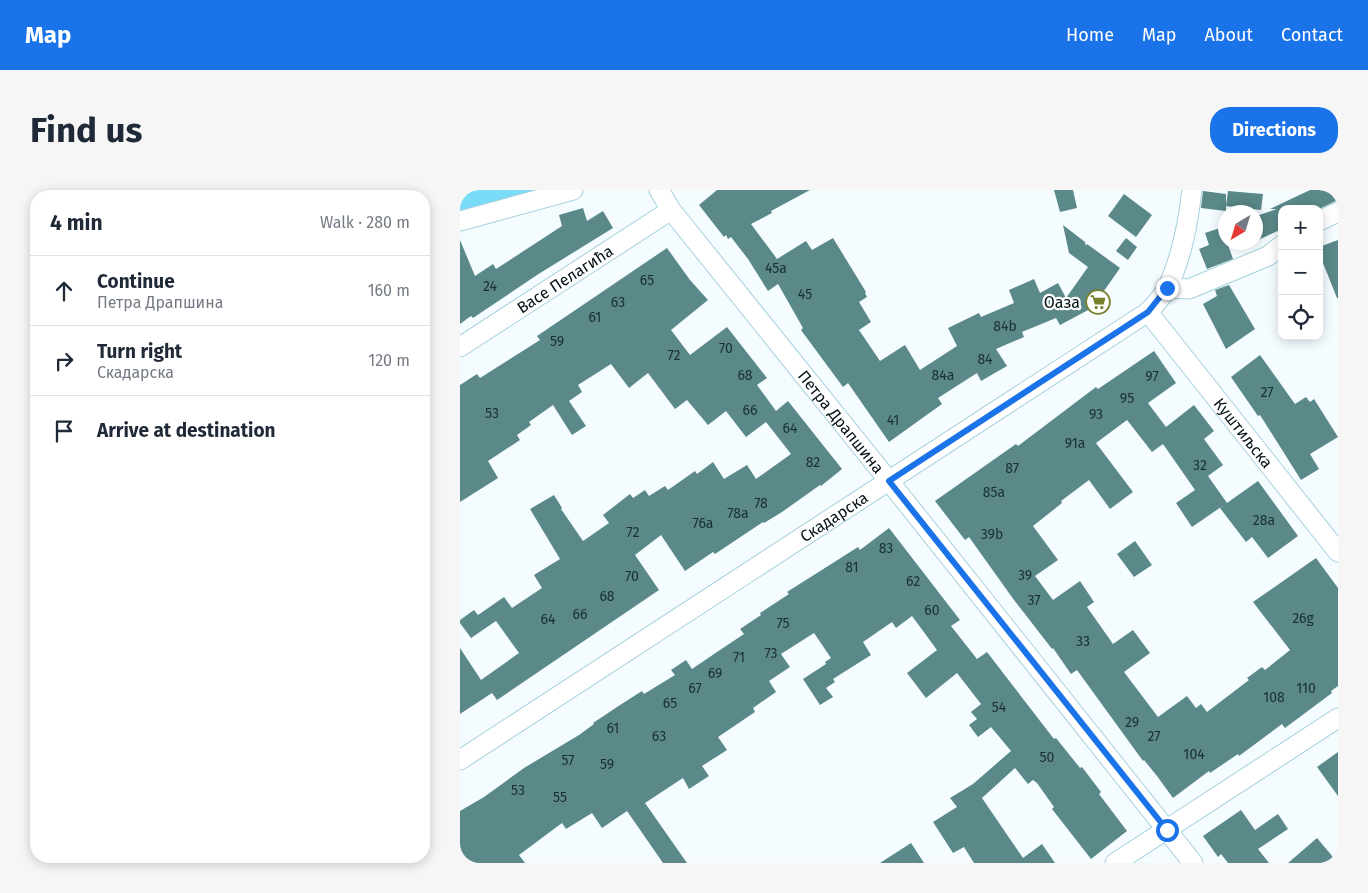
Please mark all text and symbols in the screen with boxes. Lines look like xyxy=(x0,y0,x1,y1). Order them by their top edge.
text: Map xyxy=(25,21,71,49)
text: Home xyxy=(1066,24,1114,46)
text: Map xyxy=(1142,24,1176,46)
text: About xyxy=(1204,24,1253,46)
text: Contact xyxy=(1281,24,1343,46)
button: Directions xyxy=(1210,107,1338,153)
text: Find us xyxy=(30,109,142,151)
north arrow xyxy=(1218,205,1263,250)
map controls xyxy=(1278,205,1323,340)
button: + xyxy=(1278,205,1323,250)
text: 4 min xyxy=(50,210,103,236)
text: Walk · 280 m xyxy=(320,213,410,232)
street label: Васе Пелагића xyxy=(513,241,617,317)
button: − xyxy=(1278,250,1323,295)
house number: 45a xyxy=(765,260,787,277)
text: Continue xyxy=(97,270,175,293)
house number: 65 xyxy=(640,272,654,289)
icon: ahead xyxy=(50,277,78,305)
route end xyxy=(1156,277,1179,300)
house number: 24 xyxy=(483,278,498,295)
text: 160 m xyxy=(368,281,410,300)
house number: 45 xyxy=(798,286,812,303)
supermarket icon: Оаза xyxy=(1085,289,1111,315)
text: Петра Драпшина xyxy=(97,293,223,312)
place label: Оаза xyxy=(1044,293,1080,312)
house number: 63 xyxy=(611,294,625,311)
button: locate xyxy=(1278,295,1323,340)
house number: 61 xyxy=(589,309,601,326)
house number: 84b xyxy=(993,318,1017,335)
house number: 59 xyxy=(550,333,564,350)
text: Turn right xyxy=(97,340,182,363)
house number: 70 xyxy=(719,340,733,357)
icon: right xyxy=(50,347,78,375)
house number: 72 xyxy=(668,347,681,364)
text: 120 m xyxy=(368,351,410,370)
house number: 84 xyxy=(977,351,993,368)
text: Скадарска xyxy=(97,363,174,382)
house number: 68 xyxy=(737,367,753,384)
street label: Петра Драпшина xyxy=(794,367,888,477)
house number: 84a xyxy=(932,367,954,384)
house number: 97 xyxy=(1145,368,1159,385)
house number: 27 xyxy=(1260,384,1274,401)
house number: 95 xyxy=(1120,390,1134,407)
street label: Куштиљска xyxy=(1210,394,1277,472)
house number: 66 xyxy=(743,402,757,419)
house number: 53 xyxy=(485,405,499,422)
house number: 93 xyxy=(1089,406,1103,423)
house number: 41 xyxy=(887,412,899,429)
icon: arrive xyxy=(50,417,78,445)
text: Arrive at destination xyxy=(97,419,276,442)
house number: 64 xyxy=(783,420,798,437)
house number: 91a xyxy=(1065,435,1085,452)
house number: 82 xyxy=(806,454,820,471)
house number: 32 xyxy=(1193,457,1207,474)
house number: 87 xyxy=(1005,460,1019,477)
house number: 85a xyxy=(983,484,1005,501)
street label: Скадарска xyxy=(797,488,872,546)
house number: 78 xyxy=(754,495,768,512)
house number: 78a xyxy=(727,505,749,522)
house number: 28a xyxy=(1253,512,1275,529)
house number: 76a xyxy=(693,515,713,532)
house number: 72 xyxy=(627,524,640,541)
house number: 39b xyxy=(981,526,1003,543)
house number: 83 xyxy=(879,540,893,557)
house number: 81 xyxy=(845,559,859,576)
house number: 39 xyxy=(1018,567,1032,584)
house number: 70 xyxy=(625,568,639,585)
house number: 62 xyxy=(906,573,920,590)
house number: 68 xyxy=(599,588,615,605)
house number: 37 xyxy=(1027,592,1041,609)
house number: 60 xyxy=(924,602,940,619)
house number: 66 xyxy=(573,606,587,623)
house number: 26g xyxy=(1292,610,1315,627)
house number: 64 xyxy=(541,611,556,628)
house number: 75 xyxy=(776,615,790,632)
house number: 33 xyxy=(1076,633,1090,650)
house number: 73 xyxy=(764,645,778,662)
house number: 71 xyxy=(733,649,745,666)
house number: 69 xyxy=(708,665,722,682)
house number: 67 xyxy=(688,680,702,697)
house number: 110 xyxy=(1296,680,1316,697)
house number: 108 xyxy=(1263,689,1285,706)
house number: 65 xyxy=(663,695,677,712)
house number: 54 xyxy=(992,699,1007,716)
house number: 29 xyxy=(1125,714,1139,731)
house number: 61 xyxy=(607,720,619,737)
house number: 63 xyxy=(652,728,666,745)
house number: 27 xyxy=(1147,728,1161,745)
house number: 104 xyxy=(1183,746,1205,763)
house number: 50 xyxy=(1040,749,1055,766)
house number: 57 xyxy=(562,752,574,769)
house number: 59 xyxy=(600,756,614,773)
house number: 53 xyxy=(511,782,525,799)
house number: 55 xyxy=(553,789,567,806)
route start xyxy=(1156,819,1179,842)

